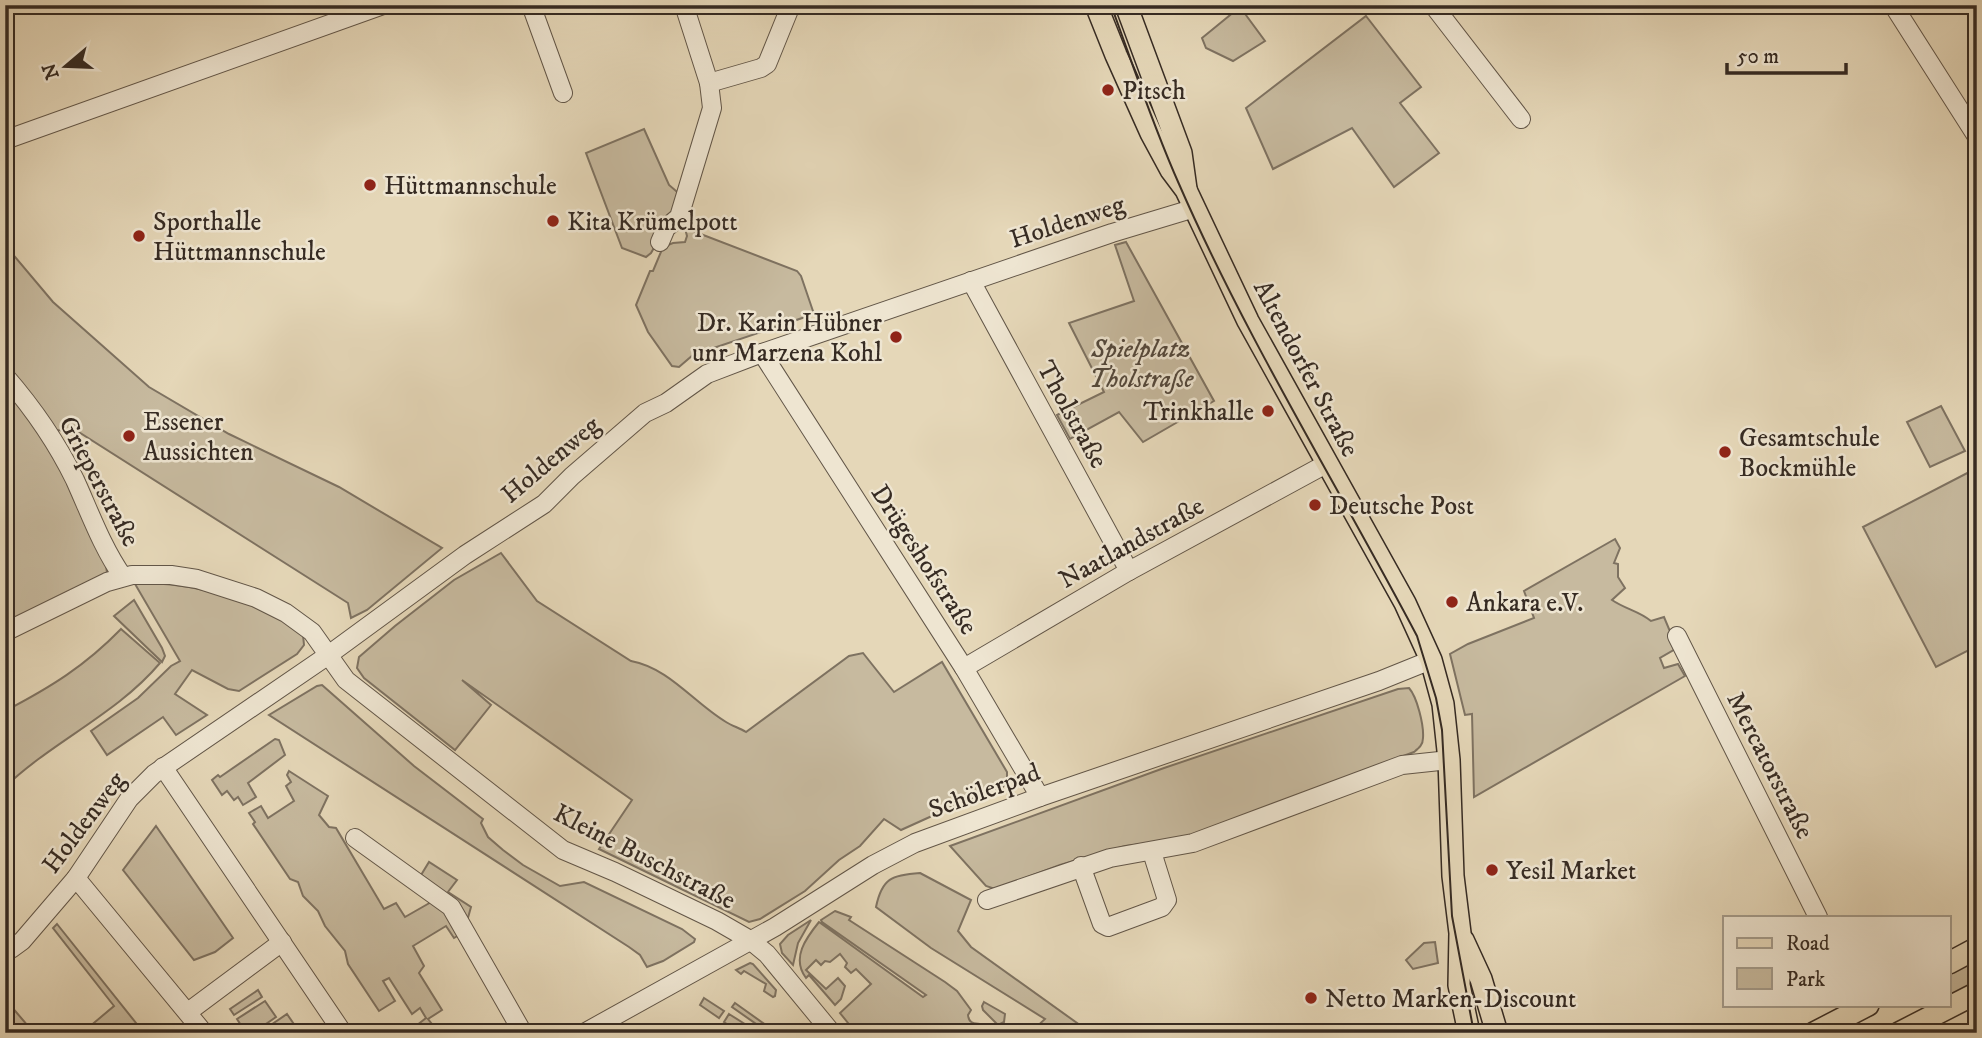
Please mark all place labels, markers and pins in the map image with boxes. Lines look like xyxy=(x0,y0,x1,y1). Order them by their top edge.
place label: Pitsch xyxy=(1122,75,1186,108)
marker: Pitsch xyxy=(1100,82,1116,98)
place label: Hüttmannschule xyxy=(384,170,557,203)
marker: Hüttmannschule xyxy=(362,177,378,193)
place label: Sporthalle Hüttmannschule xyxy=(153,206,326,269)
place label: Kita Krümelpott xyxy=(567,206,738,239)
marker: Kita Krümelpott xyxy=(545,213,561,229)
marker: Sporthalle Hüttmannschule xyxy=(131,228,147,244)
place label: Dr. Karin Hübner unr Marzena Kohl xyxy=(692,307,882,370)
marker: Dr. Karin Hübner unr Marzena Kohl xyxy=(888,329,904,345)
place label: Trinkhalle xyxy=(1143,396,1254,429)
marker: Trinkhalle xyxy=(1260,403,1276,419)
place label: Essener Aussichten xyxy=(143,406,254,469)
place label: Gesamtschule Bockmühle xyxy=(1739,422,1880,485)
marker: Essener Aussichten xyxy=(121,428,137,444)
marker: Gesamtschule Bockmühle xyxy=(1717,444,1733,460)
place label: Deutsche Post xyxy=(1329,490,1474,523)
marker: Deutsche Post xyxy=(1307,497,1323,513)
place label: Ankara e.V. xyxy=(1466,587,1583,620)
marker: Ankara e.V. xyxy=(1444,594,1460,610)
place label: Yesil Market xyxy=(1506,855,1636,888)
marker: Yesil Market xyxy=(1484,862,1500,878)
place label: Netto Marken-Discount xyxy=(1325,983,1576,1016)
marker: Netto Marken-Discount xyxy=(1303,990,1319,1006)

